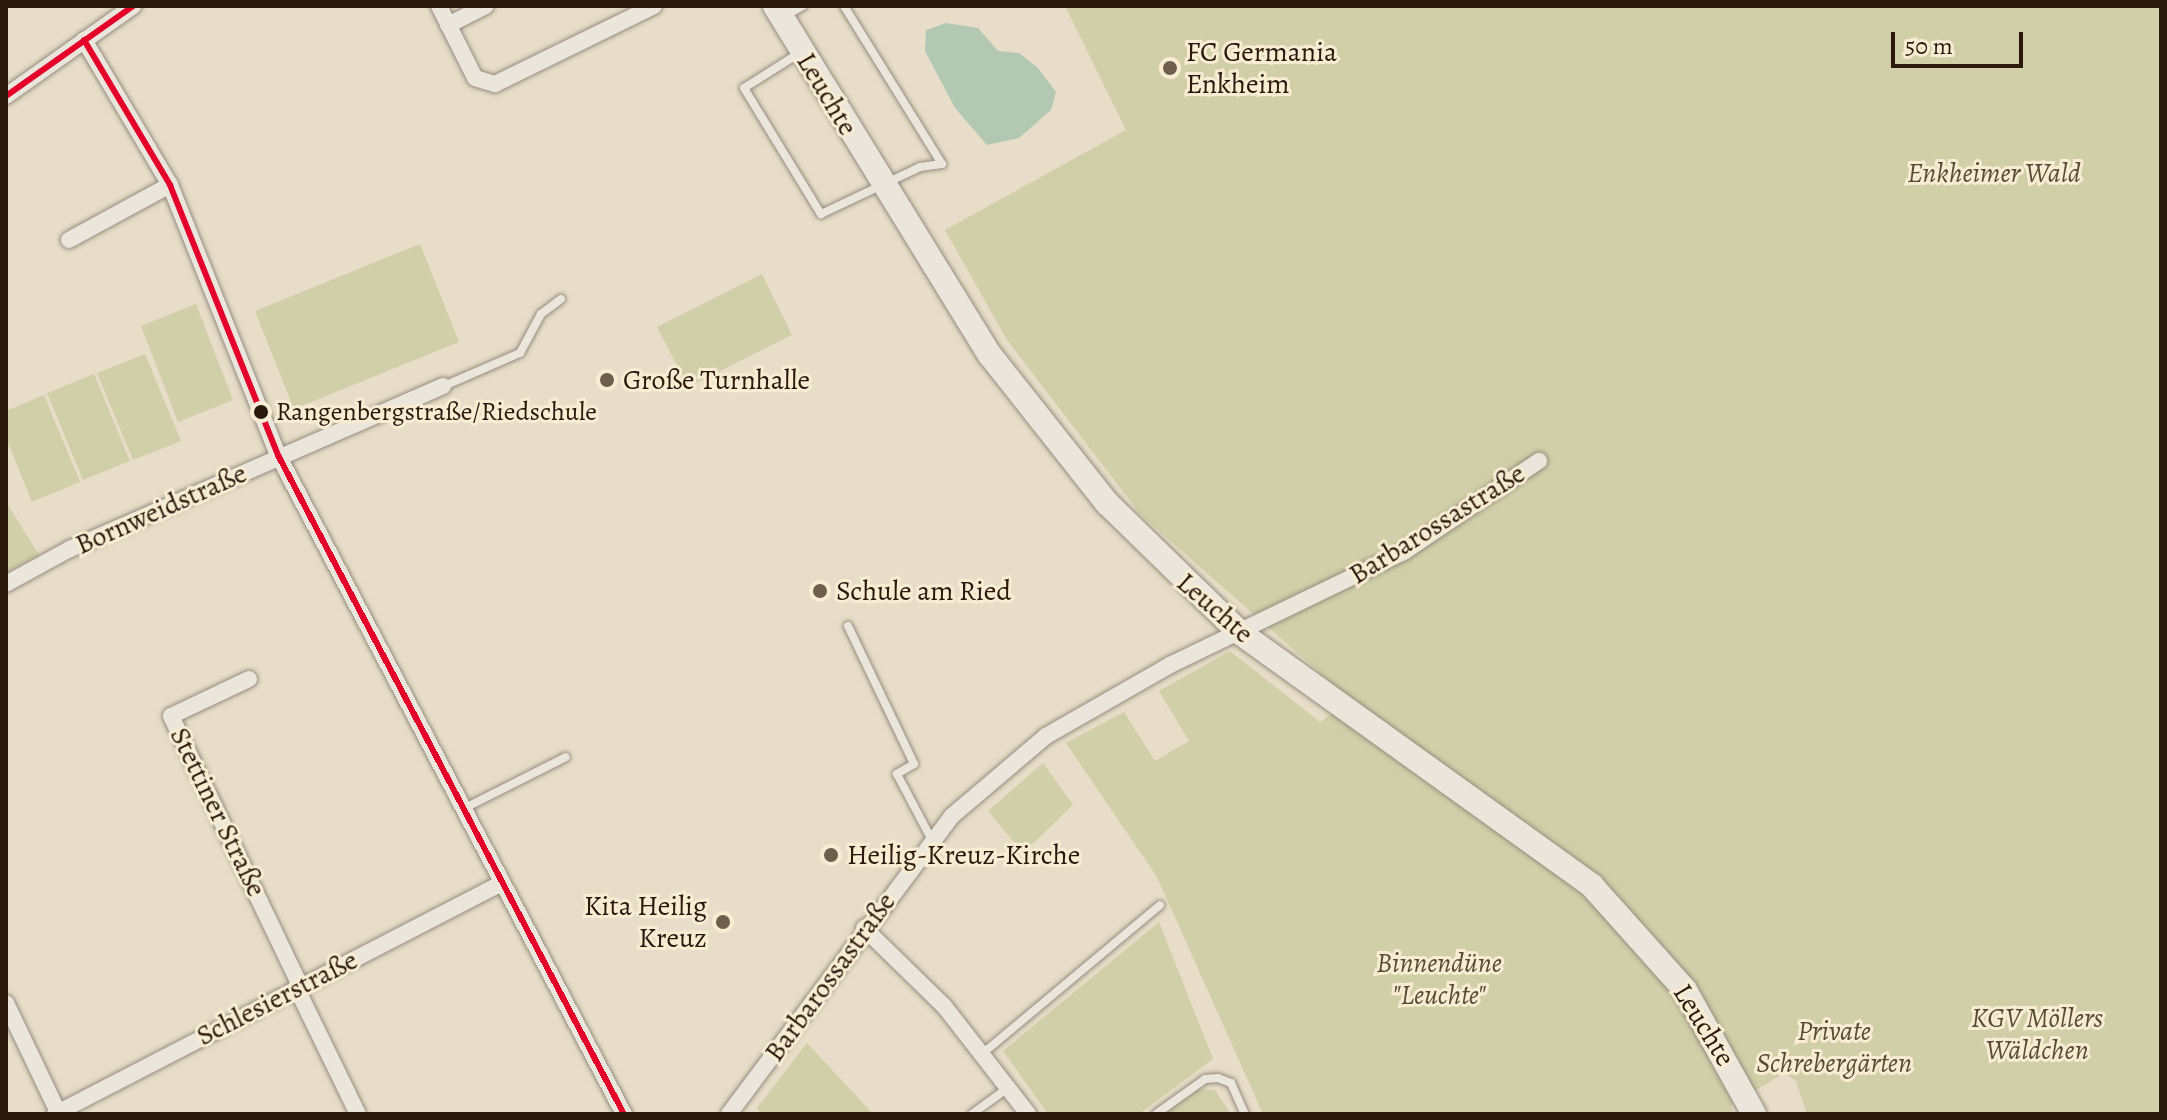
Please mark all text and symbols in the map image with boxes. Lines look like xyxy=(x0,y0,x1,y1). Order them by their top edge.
scale bar xyxy=(1895,16,2027,66)
text: 50 m xyxy=(1905,30,1953,62)
place label: FC Germania Enkheim xyxy=(1186,35,1337,101)
street label: Leuchte xyxy=(789,47,865,141)
marker: FC Germania Enkheim xyxy=(1161,59,1179,77)
park label: Enkheimer Wald xyxy=(1907,156,2081,190)
place label: Große Turnhalle xyxy=(623,363,810,397)
marker: Große Turnhalle xyxy=(598,371,616,389)
place label: Rangenbergstraße/Riedschule xyxy=(276,396,597,428)
marker: Rangenbergstraße/Riedschule xyxy=(253,404,269,420)
street label: Bornweidstraße xyxy=(70,456,252,562)
street label: Barbarossastraße xyxy=(1343,457,1531,591)
street label: Leuchte xyxy=(1170,566,1260,650)
place label: Schule am Ried xyxy=(836,574,1011,608)
marker: Schule am Ried xyxy=(811,582,829,600)
street label: Stettiner Straße xyxy=(163,722,273,902)
place label: Heilig-Kreuz-Kirche xyxy=(847,838,1080,872)
marker: Heilig-Kreuz-Kirche xyxy=(822,846,840,864)
street label: Barbarossastraße xyxy=(757,886,903,1068)
place label: Kita Heilig Kreuz xyxy=(584,889,707,955)
marker: Kita Heilig Kreuz xyxy=(714,913,732,931)
street label: Schlesierstraße xyxy=(191,943,363,1053)
park label: Binnendüne "Leuchte" xyxy=(1376,946,1502,1012)
street label: Leuchte xyxy=(1666,978,1742,1072)
park label: KGV Möllers Wäldchen xyxy=(1971,1001,2103,1067)
park label: Private Schrebergärten xyxy=(1756,1014,1912,1080)

